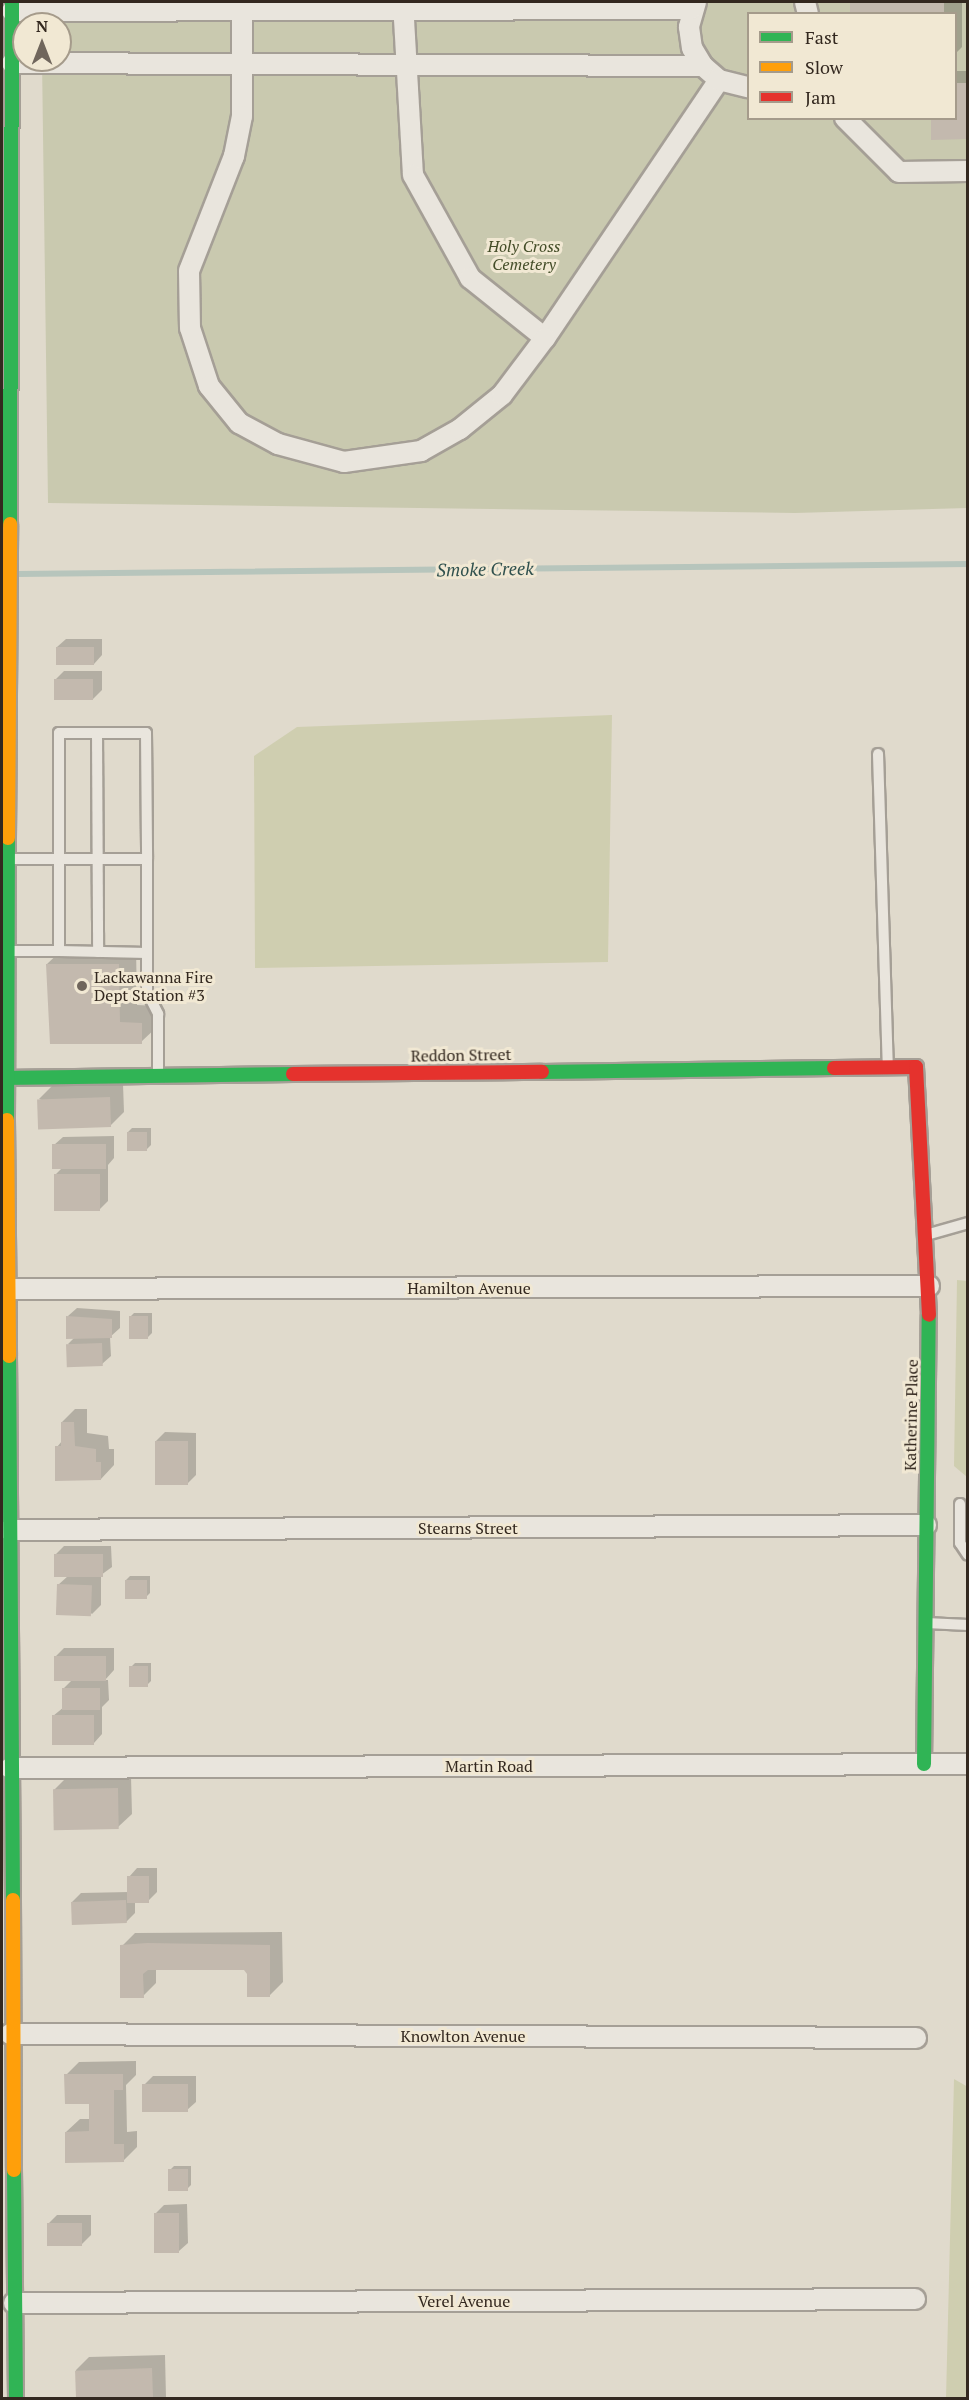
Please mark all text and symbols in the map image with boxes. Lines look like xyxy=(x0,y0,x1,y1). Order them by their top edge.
north arrow xyxy=(12,12,72,72)
legend xyxy=(747,12,957,120)
text: N xyxy=(36,15,48,37)
text: Fast xyxy=(805,25,838,49)
text: Slow xyxy=(805,55,843,79)
text: Jam xyxy=(805,85,836,109)
park label: Holy Cross Cemetery xyxy=(487,236,561,274)
water label: Smoke Creek xyxy=(436,557,534,581)
place label: Lackawanna Fire Dept Station #3 xyxy=(94,967,213,1005)
marker: Lackawanna Fire Dept Station #3 xyxy=(75,979,89,993)
street label: Reddon Street xyxy=(411,1045,511,1065)
street label: Hamilton Avenue xyxy=(407,1278,531,1298)
street label: Katherine Place xyxy=(900,1359,922,1471)
street label: Stearns Street xyxy=(418,1518,518,1538)
street label: Martin Road xyxy=(445,1756,533,1776)
street label: Knowlton Avenue xyxy=(400,2026,526,2046)
street label: Verel Avenue xyxy=(418,2291,510,2311)

